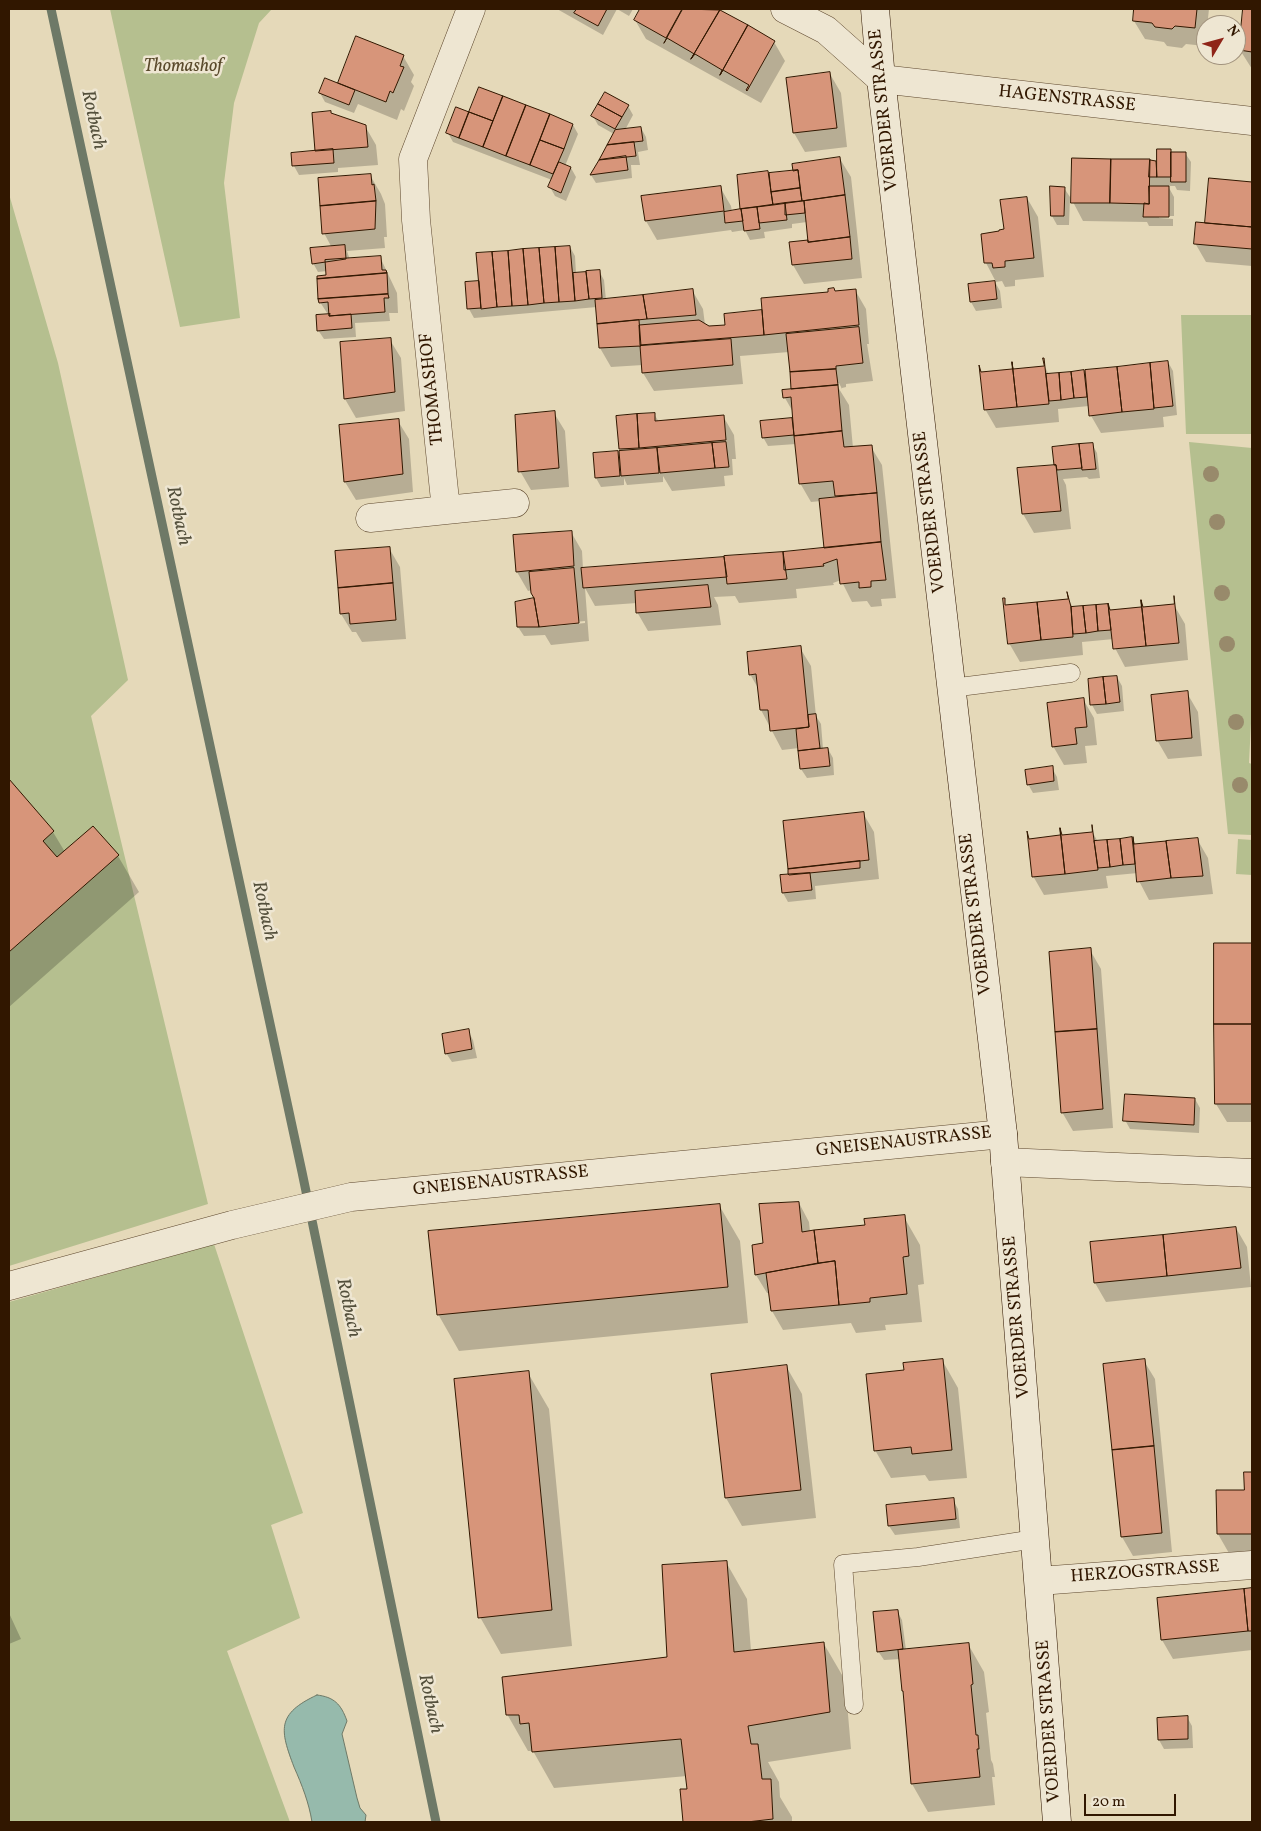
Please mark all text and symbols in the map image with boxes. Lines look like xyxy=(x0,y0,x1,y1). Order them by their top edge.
north arrow xyxy=(1196,15,1246,65)
text: N xyxy=(1222,21,1243,41)
street label: VOERDER STRASSE xyxy=(866,28,904,192)
park label: Thomashof xyxy=(144,57,222,79)
street label: HAGENSTRASSE xyxy=(997,82,1137,118)
water label: Rotbach xyxy=(75,88,109,152)
street label: THOMASHOF xyxy=(416,332,450,446)
street label: VOERDER STRASSE xyxy=(910,430,952,594)
water label: Rotbach xyxy=(160,484,194,548)
street label: VOERDER STRASSE xyxy=(956,832,998,996)
water label: Rotbach xyxy=(246,879,280,943)
street label: GNEISENAUSTRASSE xyxy=(815,1123,993,1163)
street label: GNEISENAUSTRASSE xyxy=(412,1162,590,1202)
street label: VOERDER STRASSE xyxy=(1000,1235,1036,1399)
water label: Rotbach xyxy=(330,1276,364,1340)
street label: HERZOGSTRASSE xyxy=(1070,1557,1220,1589)
street label: VOERDER STRASSE xyxy=(1034,1639,1066,1803)
water label: Rotbach xyxy=(412,1672,446,1736)
scale bar xyxy=(1086,1784,1178,1816)
text: 20 m xyxy=(1092,1792,1125,1813)

